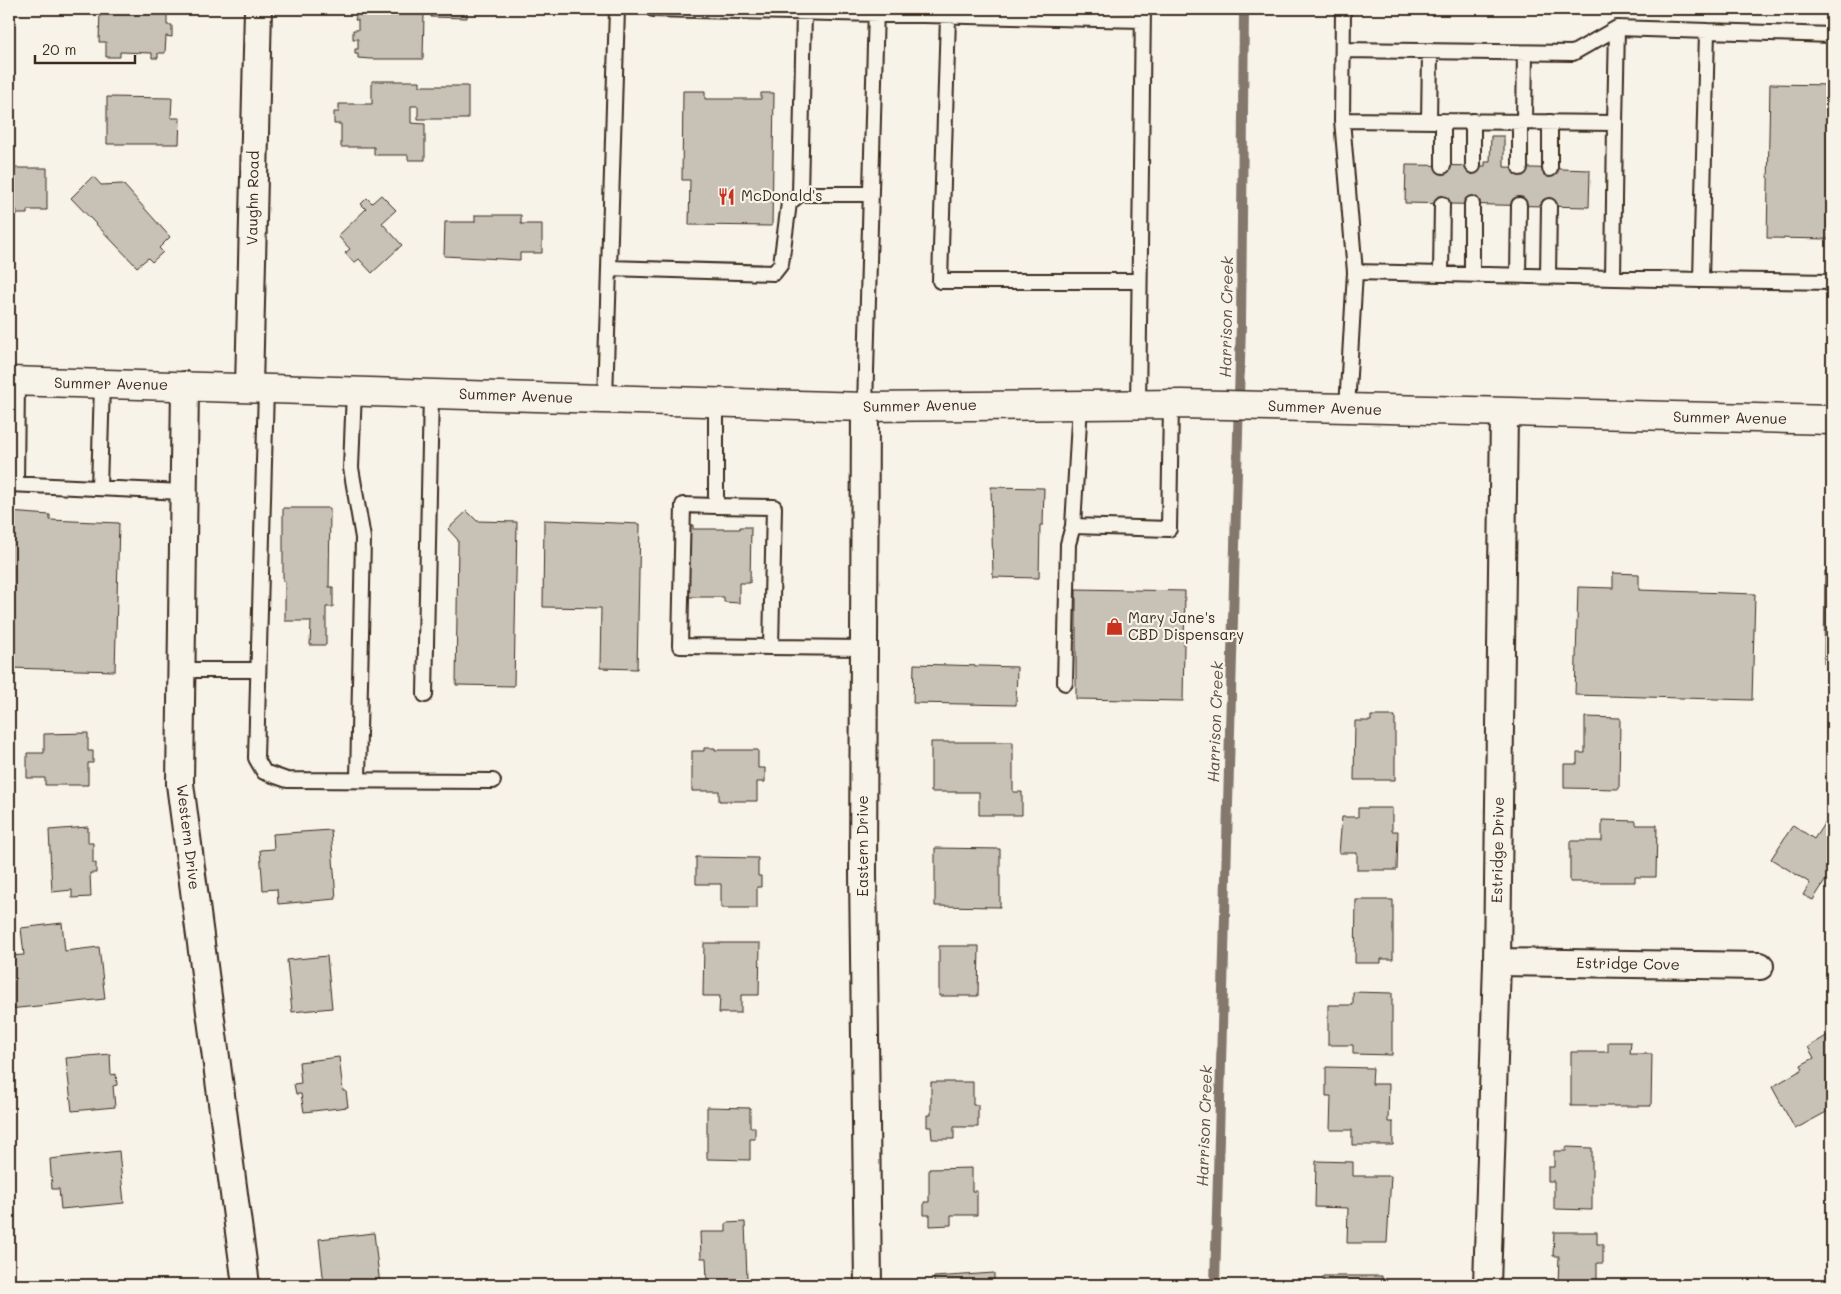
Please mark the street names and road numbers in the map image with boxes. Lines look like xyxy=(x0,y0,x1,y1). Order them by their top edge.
street label: Vaughn Road xyxy=(241,150,263,246)
street label: Summer Avenue xyxy=(54,372,168,394)
street label: Summer Avenue xyxy=(459,383,573,407)
street label: Summer Avenue xyxy=(863,394,977,416)
street label: Summer Avenue xyxy=(1268,395,1382,419)
street label: Summer Avenue xyxy=(1673,406,1787,428)
street label: Western Drive xyxy=(173,783,205,891)
street label: Eastern Drive xyxy=(852,795,872,897)
street label: Estridge Drive xyxy=(1486,797,1508,903)
street label: Estridge Cove xyxy=(1576,952,1680,974)

